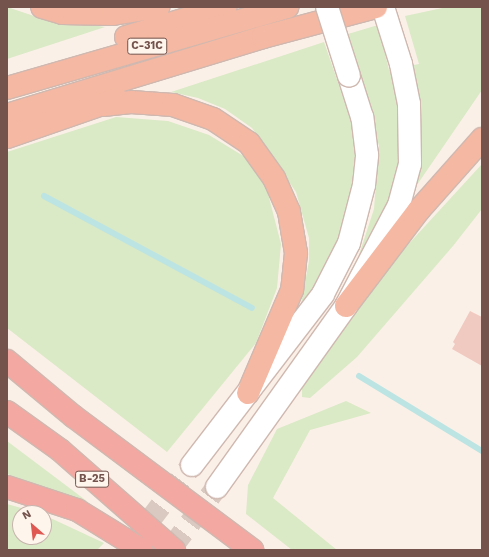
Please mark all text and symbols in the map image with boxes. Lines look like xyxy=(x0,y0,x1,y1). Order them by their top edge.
road number: C-31C xyxy=(127,37,167,55)
road number: B-25 xyxy=(75,470,109,488)
north arrow xyxy=(12,505,52,545)
text: N xyxy=(20,507,33,522)

